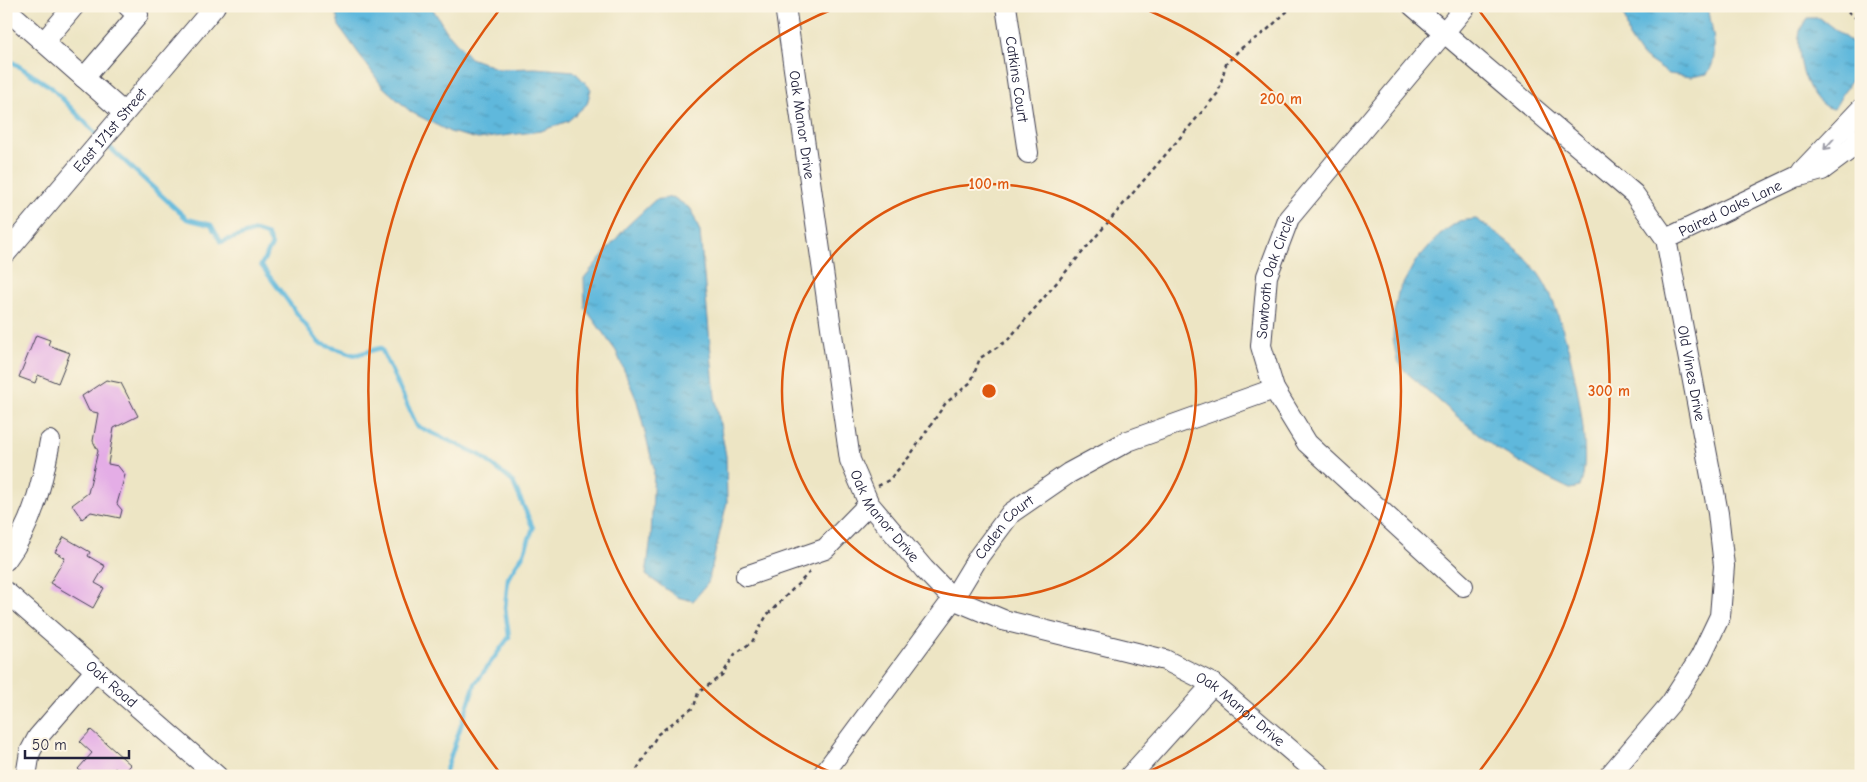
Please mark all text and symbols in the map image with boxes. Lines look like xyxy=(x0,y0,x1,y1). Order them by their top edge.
street label: Catkins Court xyxy=(1002,35,1032,124)
street label: Oak Manor Drive xyxy=(785,69,819,181)
street label: East 171st Street xyxy=(69,84,151,176)
text: 200 m xyxy=(1260,90,1302,108)
one-way arrow xyxy=(1823,137,1835,150)
text: 100 m xyxy=(969,175,1009,193)
street label: Paired Oaks Lane xyxy=(1676,176,1785,241)
street label: Sawtooth Oak Circle xyxy=(1253,212,1299,340)
street label: Old Vines Drive xyxy=(1674,324,1709,423)
centre of rings xyxy=(980,382,998,400)
text: 300 m xyxy=(1588,382,1630,400)
street label: Oak Manor Drive xyxy=(846,467,923,566)
street label: Caden Court xyxy=(971,491,1038,563)
street label: Oak Road xyxy=(82,657,141,711)
street label: Oak Manor Drive xyxy=(1193,668,1289,751)
scale bar xyxy=(25,727,129,759)
text: 50 m xyxy=(32,736,67,754)

